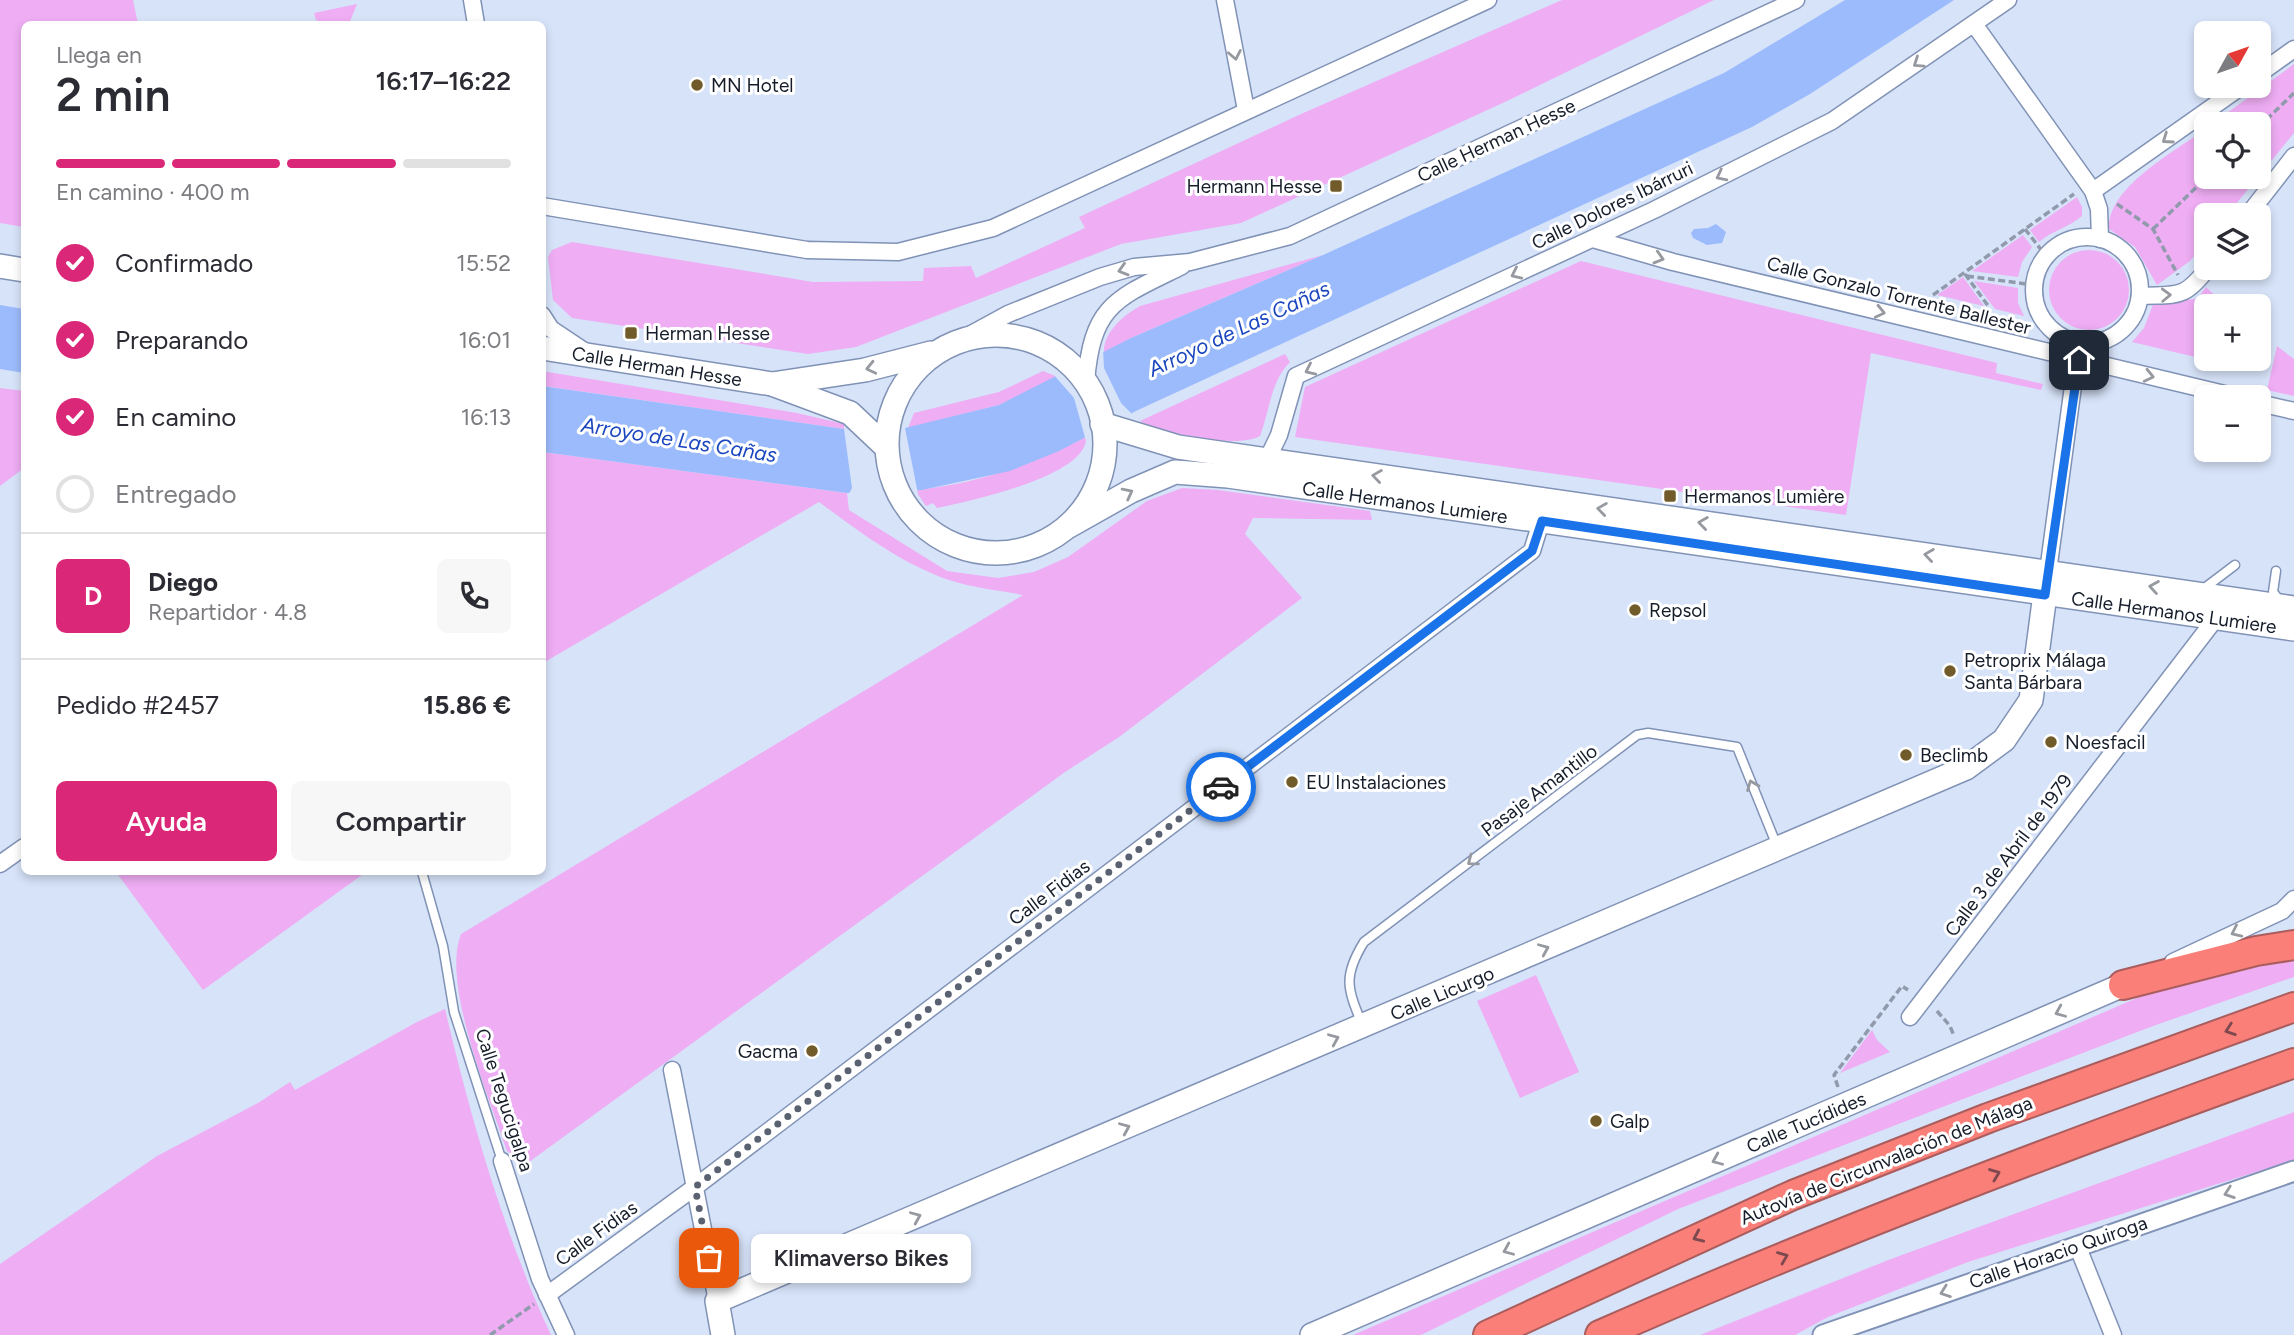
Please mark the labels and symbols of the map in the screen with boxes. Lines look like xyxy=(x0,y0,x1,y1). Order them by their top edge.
north arrow xyxy=(2194,21,2272,98)
one-way arrow xyxy=(1227,49,1242,61)
one-way arrow xyxy=(1913,54,1926,67)
place label: MN Hotel xyxy=(711,74,793,97)
marker: MN Hotel xyxy=(689,77,705,93)
street label: Calle Herman Hesse xyxy=(1414,94,1579,187)
one-way arrow xyxy=(2162,131,2175,143)
street label: Calle Dolores Ibárruri xyxy=(1528,156,1697,255)
one-way arrow xyxy=(1716,167,1728,181)
place label: Hermann Hesse xyxy=(1186,175,1322,198)
marker: Hermann Hesse xyxy=(1328,178,1344,194)
one-way arrow xyxy=(1653,249,1665,264)
street label: Calle Gonzalo Torrente Ballester xyxy=(1765,252,2034,340)
one-way arrow xyxy=(1117,262,1129,277)
one-way arrow xyxy=(1511,266,1523,280)
water label: Arroyo de Las Cañas xyxy=(1143,275,1334,382)
one-way arrow xyxy=(2161,287,2172,302)
one-way arrow xyxy=(1874,304,1886,318)
place label: Herman Hesse xyxy=(645,322,770,345)
marker: Herman Hesse xyxy=(623,325,639,341)
pin xyxy=(2049,330,2109,390)
street label: Calle Herman Hesse xyxy=(570,342,744,391)
one-way arrow xyxy=(865,360,877,374)
one-way arrow xyxy=(1305,362,1317,376)
one-way arrow xyxy=(2143,368,2155,382)
water label: Arroyo de Las Cañas xyxy=(579,412,779,467)
one-way arrow xyxy=(1371,469,1383,484)
street label: Calle Hermanos Lumiere xyxy=(1301,477,1509,528)
place label: Hermanos Lumière xyxy=(1684,485,1844,508)
one-way arrow xyxy=(1121,488,1133,501)
marker: Hermanos Lumière xyxy=(1662,488,1678,504)
one-way arrow xyxy=(1596,501,1608,516)
one-way arrow xyxy=(1697,516,1709,531)
one-way arrow xyxy=(1923,547,1934,562)
one-way arrow xyxy=(2148,580,2160,595)
street label: Calle Hermanos Lumiere xyxy=(2070,587,2278,638)
place label: Repsol xyxy=(1649,599,1707,622)
marker: Repsol xyxy=(1627,602,1643,618)
place label: Petroprix Málaga Santa Bárbara xyxy=(1964,649,2106,694)
marker: Petroprix Málaga Santa Bárbara xyxy=(1942,663,1958,679)
place label: Noesfacil xyxy=(2065,731,2145,754)
marker: Noesfacil xyxy=(2043,734,2059,750)
street label: Pasaje Amantillo xyxy=(1477,739,1602,842)
place label: Beclimb xyxy=(1920,744,1988,767)
marker: Beclimb xyxy=(1898,747,1914,763)
courier xyxy=(1186,752,1256,822)
street label: Calle 3 de Abril de 1979 xyxy=(1940,770,2077,941)
place label: EU Instalaciones xyxy=(1306,771,1446,794)
marker: EU Instalaciones xyxy=(1284,774,1300,790)
one-way arrow xyxy=(1747,780,1761,792)
one-way arrow xyxy=(1467,852,1479,865)
street label: Calle Fidias xyxy=(1004,854,1095,930)
one-way arrow xyxy=(2230,924,2243,938)
one-way arrow xyxy=(1537,944,1549,958)
street label: Calle Licurgo xyxy=(1387,961,1498,1026)
one-way arrow xyxy=(2055,1004,2068,1018)
one-way arrow xyxy=(2224,1022,2236,1036)
street label: Calle Tegucigalpa xyxy=(471,1026,538,1175)
one-way arrow xyxy=(1327,1033,1340,1047)
place label: Gacma xyxy=(738,1040,798,1063)
marker: Gacma xyxy=(804,1043,820,1059)
street label: Calle Tucídides xyxy=(1743,1087,1870,1158)
street label: Autovía de Circunvalación de Málaga xyxy=(1737,1091,2036,1230)
place label: Galp xyxy=(1610,1110,1650,1133)
marker: Galp xyxy=(1588,1113,1604,1129)
one-way arrow xyxy=(1118,1122,1130,1136)
one-way arrow xyxy=(1711,1152,1724,1166)
one-way arrow xyxy=(1988,1168,2000,1182)
one-way arrow xyxy=(2224,1185,2236,1199)
street label: Calle Fidias xyxy=(551,1196,642,1271)
one-way arrow xyxy=(908,1211,921,1225)
street label: Calle Horacio Quiroga xyxy=(1966,1211,2150,1294)
pin xyxy=(679,1228,739,1288)
one-way arrow xyxy=(1693,1229,1706,1243)
callout: Klimaverso Bikes xyxy=(751,1234,972,1282)
one-way arrow xyxy=(1503,1242,1515,1256)
one-way arrow xyxy=(1776,1252,1788,1266)
one-way arrow xyxy=(1940,1284,1952,1298)

